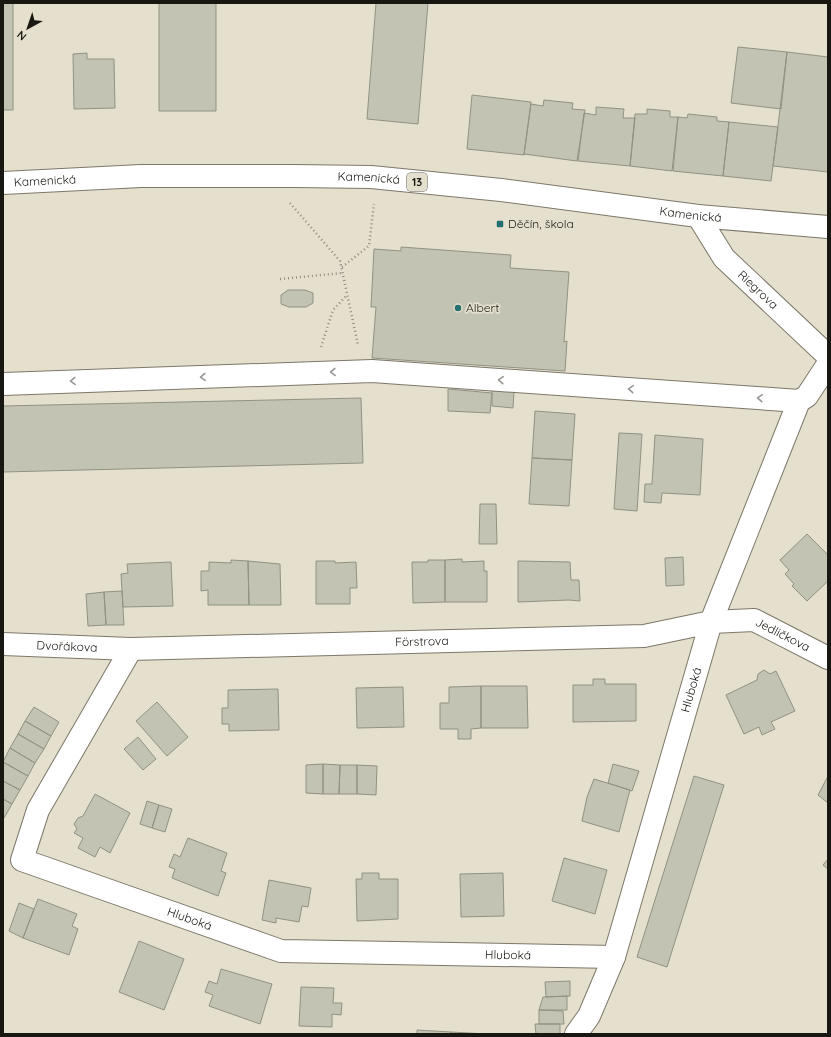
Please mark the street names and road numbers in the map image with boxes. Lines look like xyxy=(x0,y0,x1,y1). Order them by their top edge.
street label: Kamenická xyxy=(337,169,401,187)
street label: Kamenická xyxy=(13,171,77,189)
road number: 13 xyxy=(407,173,427,191)
street label: Kamenická xyxy=(659,203,722,225)
street label: Riegrova xyxy=(735,267,782,312)
street label: Jedličkova xyxy=(753,614,813,655)
street label: Förstrova xyxy=(395,633,449,649)
street label: Dvořákova xyxy=(36,637,98,655)
street label: Hluboká xyxy=(677,665,704,714)
street label: Hluboká xyxy=(165,904,214,933)
street label: Hluboká xyxy=(485,947,531,963)

